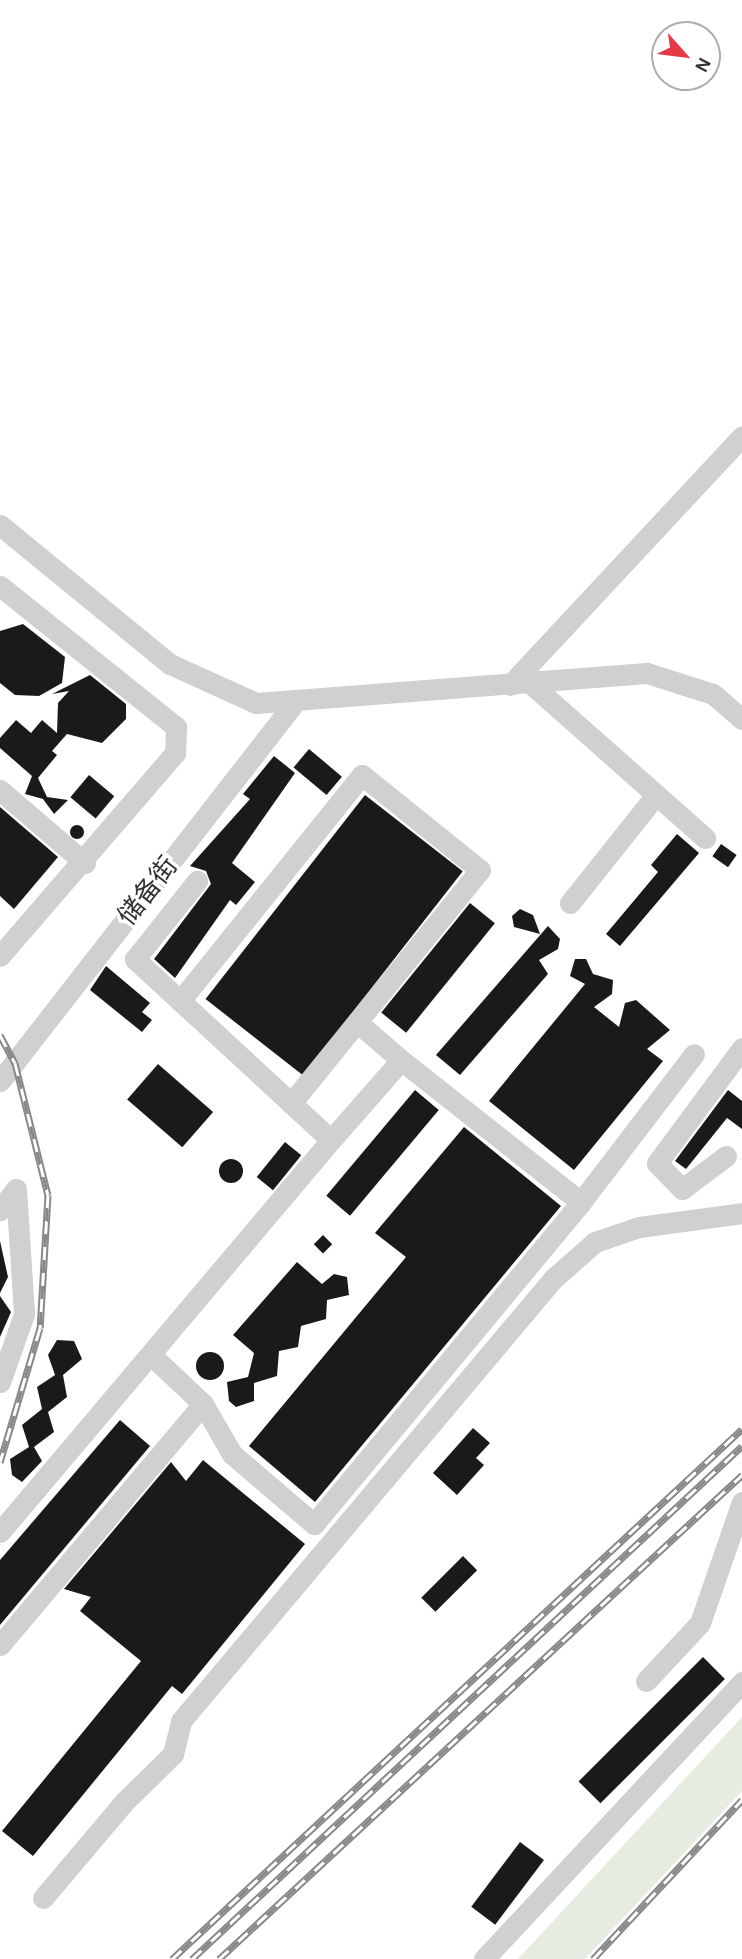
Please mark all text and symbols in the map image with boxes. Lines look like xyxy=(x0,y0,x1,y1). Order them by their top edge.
north arrow xyxy=(651,21,721,91)
text: N xyxy=(690,54,716,76)
street label: 储备街 xyxy=(112,851,184,931)

